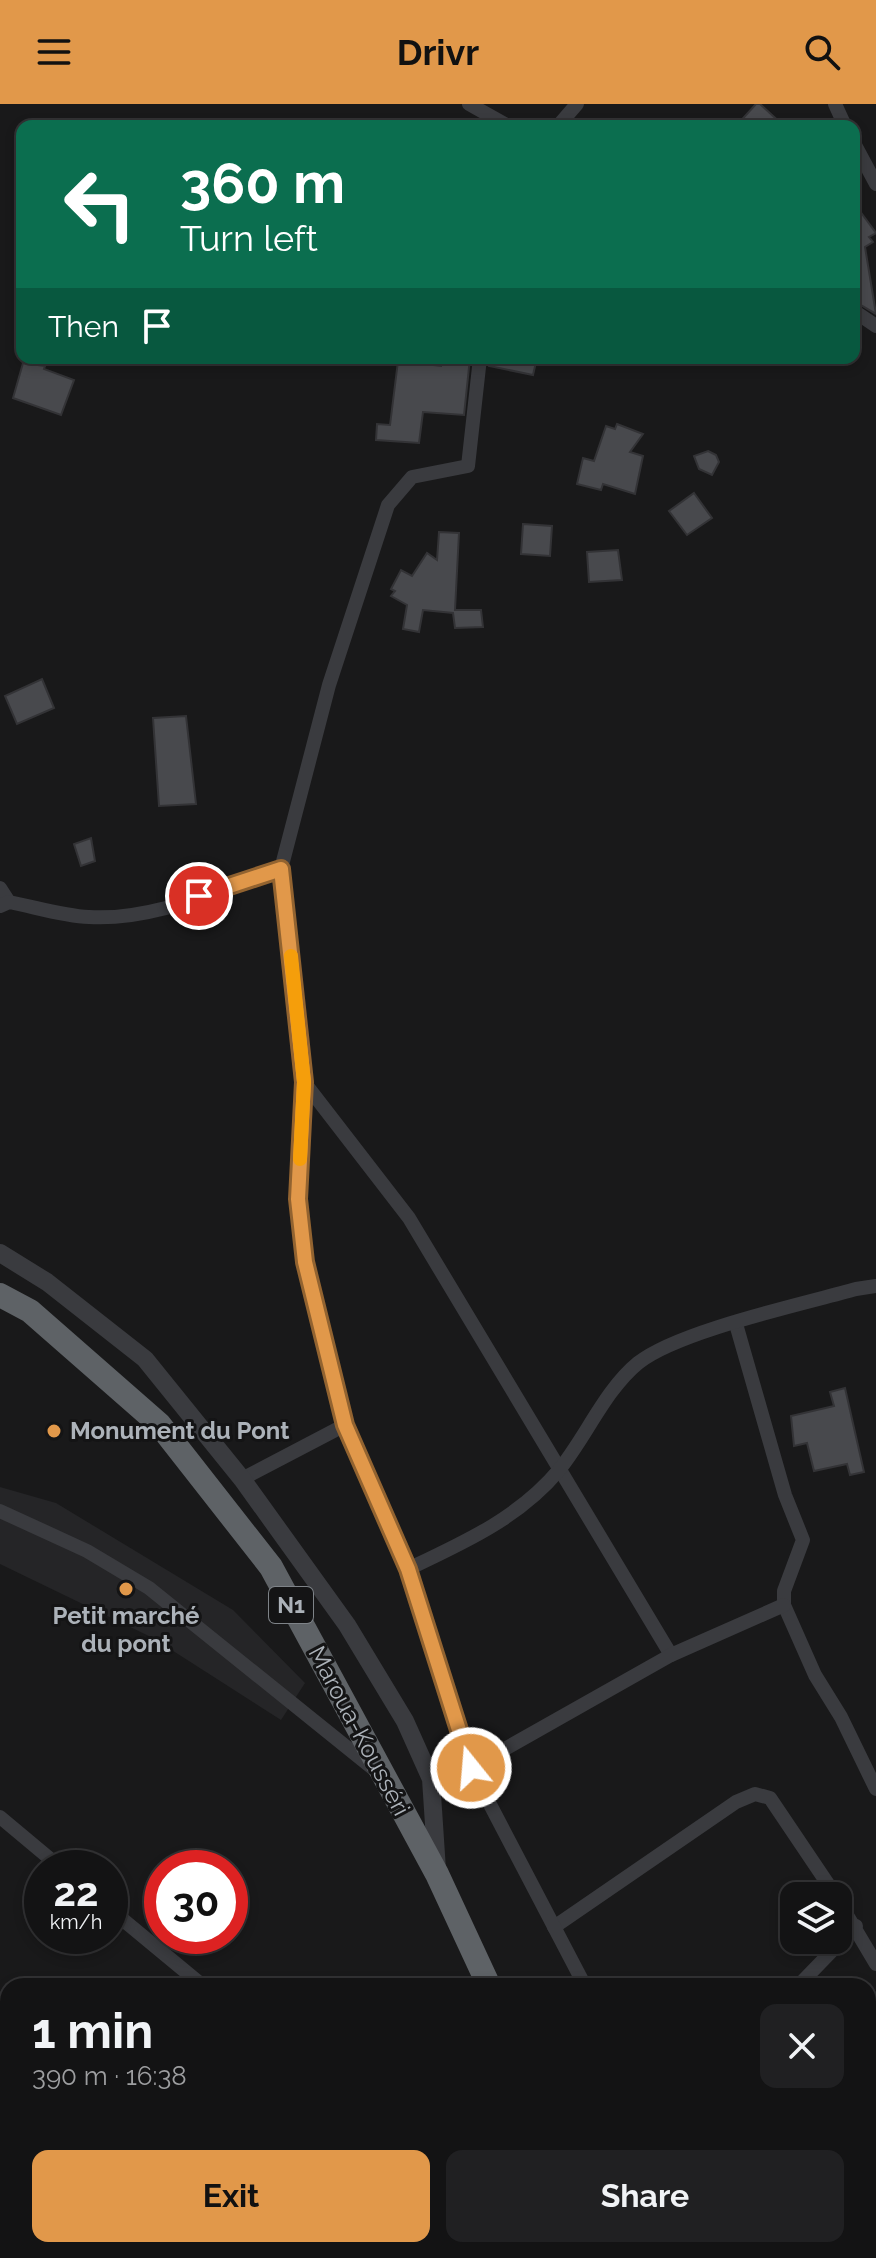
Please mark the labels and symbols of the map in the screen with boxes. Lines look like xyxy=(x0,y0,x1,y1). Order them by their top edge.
pin xyxy=(165,862,233,930)
place label: Monument du Pont xyxy=(70,1416,290,1445)
marker: Monument du Pont xyxy=(45,1422,63,1440)
marker: Petit marché du pont xyxy=(117,1580,135,1598)
road number: N1 xyxy=(269,1587,313,1623)
place label: Petit marché du pont xyxy=(53,1601,199,1658)
street label: Maroua-Kousséri xyxy=(303,1641,416,1821)
position arrow xyxy=(429,1726,513,1810)
speed limit sign: 30 xyxy=(144,1850,248,1954)

